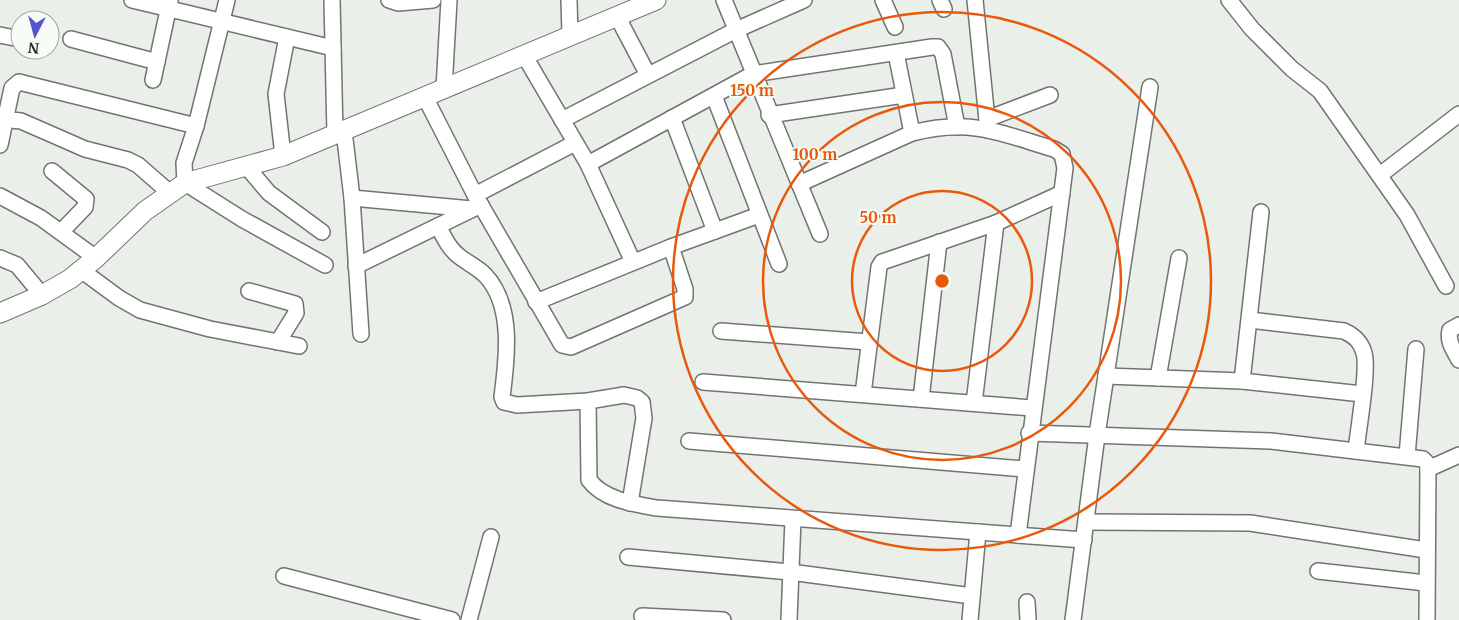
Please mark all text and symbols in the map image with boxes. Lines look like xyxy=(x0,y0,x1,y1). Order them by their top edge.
north arrow xyxy=(10,10,60,60)
text: N xyxy=(27,38,40,57)
text: 150 m xyxy=(730,81,774,100)
text: 100 m xyxy=(793,145,837,164)
text: 50 m xyxy=(859,208,897,227)
centre of rings xyxy=(933,272,951,290)

